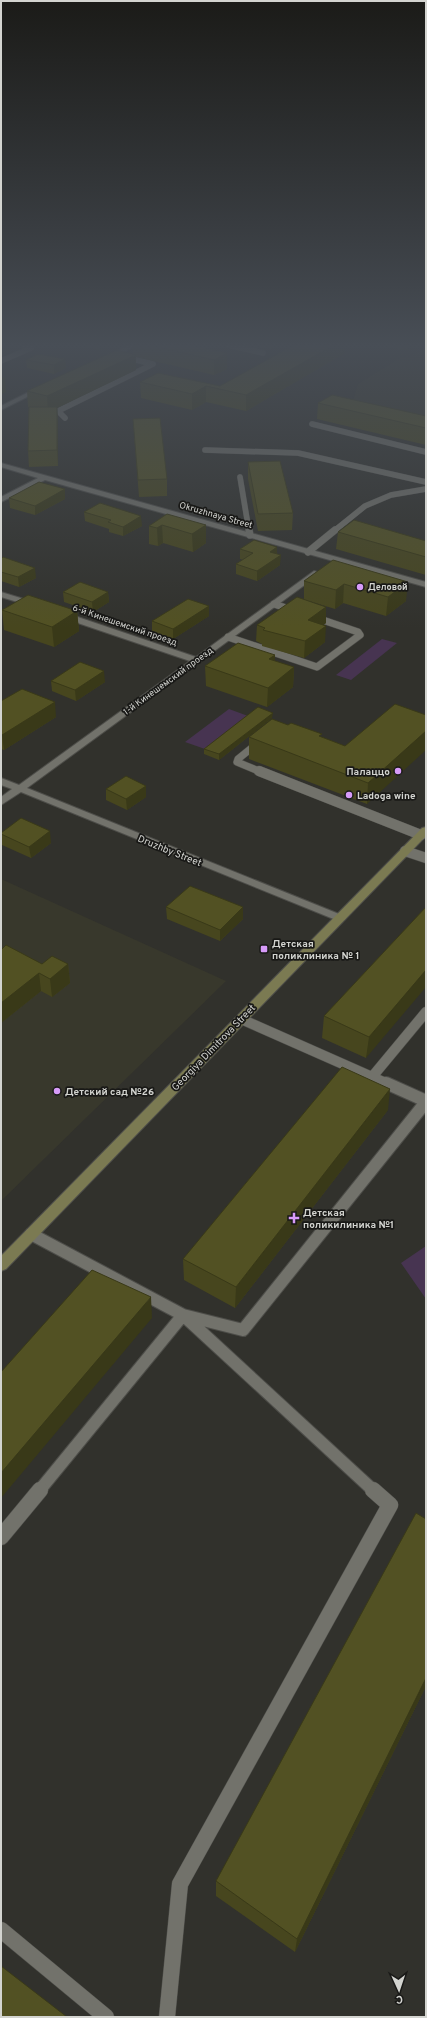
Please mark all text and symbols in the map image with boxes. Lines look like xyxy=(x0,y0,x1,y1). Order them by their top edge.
street label: Okruzhnaya Street xyxy=(178,500,254,531)
marker: Деловой xyxy=(355,582,365,592)
place label: Деловой xyxy=(368,582,408,593)
street label: 6-й Кинешемский проезд xyxy=(71,602,179,649)
street label: 1-й Кинешемский проезд xyxy=(121,645,215,718)
place label: Палаццо xyxy=(346,766,390,779)
marker: Палаццо xyxy=(393,766,403,776)
marker: Ladoga wine xyxy=(344,790,354,800)
place label: Ladoga wine xyxy=(357,790,416,803)
street label: Druzhby Street xyxy=(136,833,203,870)
place label: Детская поликлиника № 1 xyxy=(272,938,359,963)
marker: Детская поликлиника № 1 xyxy=(259,944,269,954)
street label: Georgiya Dimitrova Street xyxy=(169,1002,259,1094)
marker: Детский сад №26 xyxy=(52,1086,62,1096)
place label: Детский сад №26 xyxy=(65,1086,154,1099)
place label: Детская поликилиника №1 xyxy=(303,1207,394,1232)
marker: Детская поликилиника №1 xyxy=(288,1212,300,1224)
north arrow xyxy=(379,1970,419,2010)
text: С xyxy=(396,1992,403,2006)

